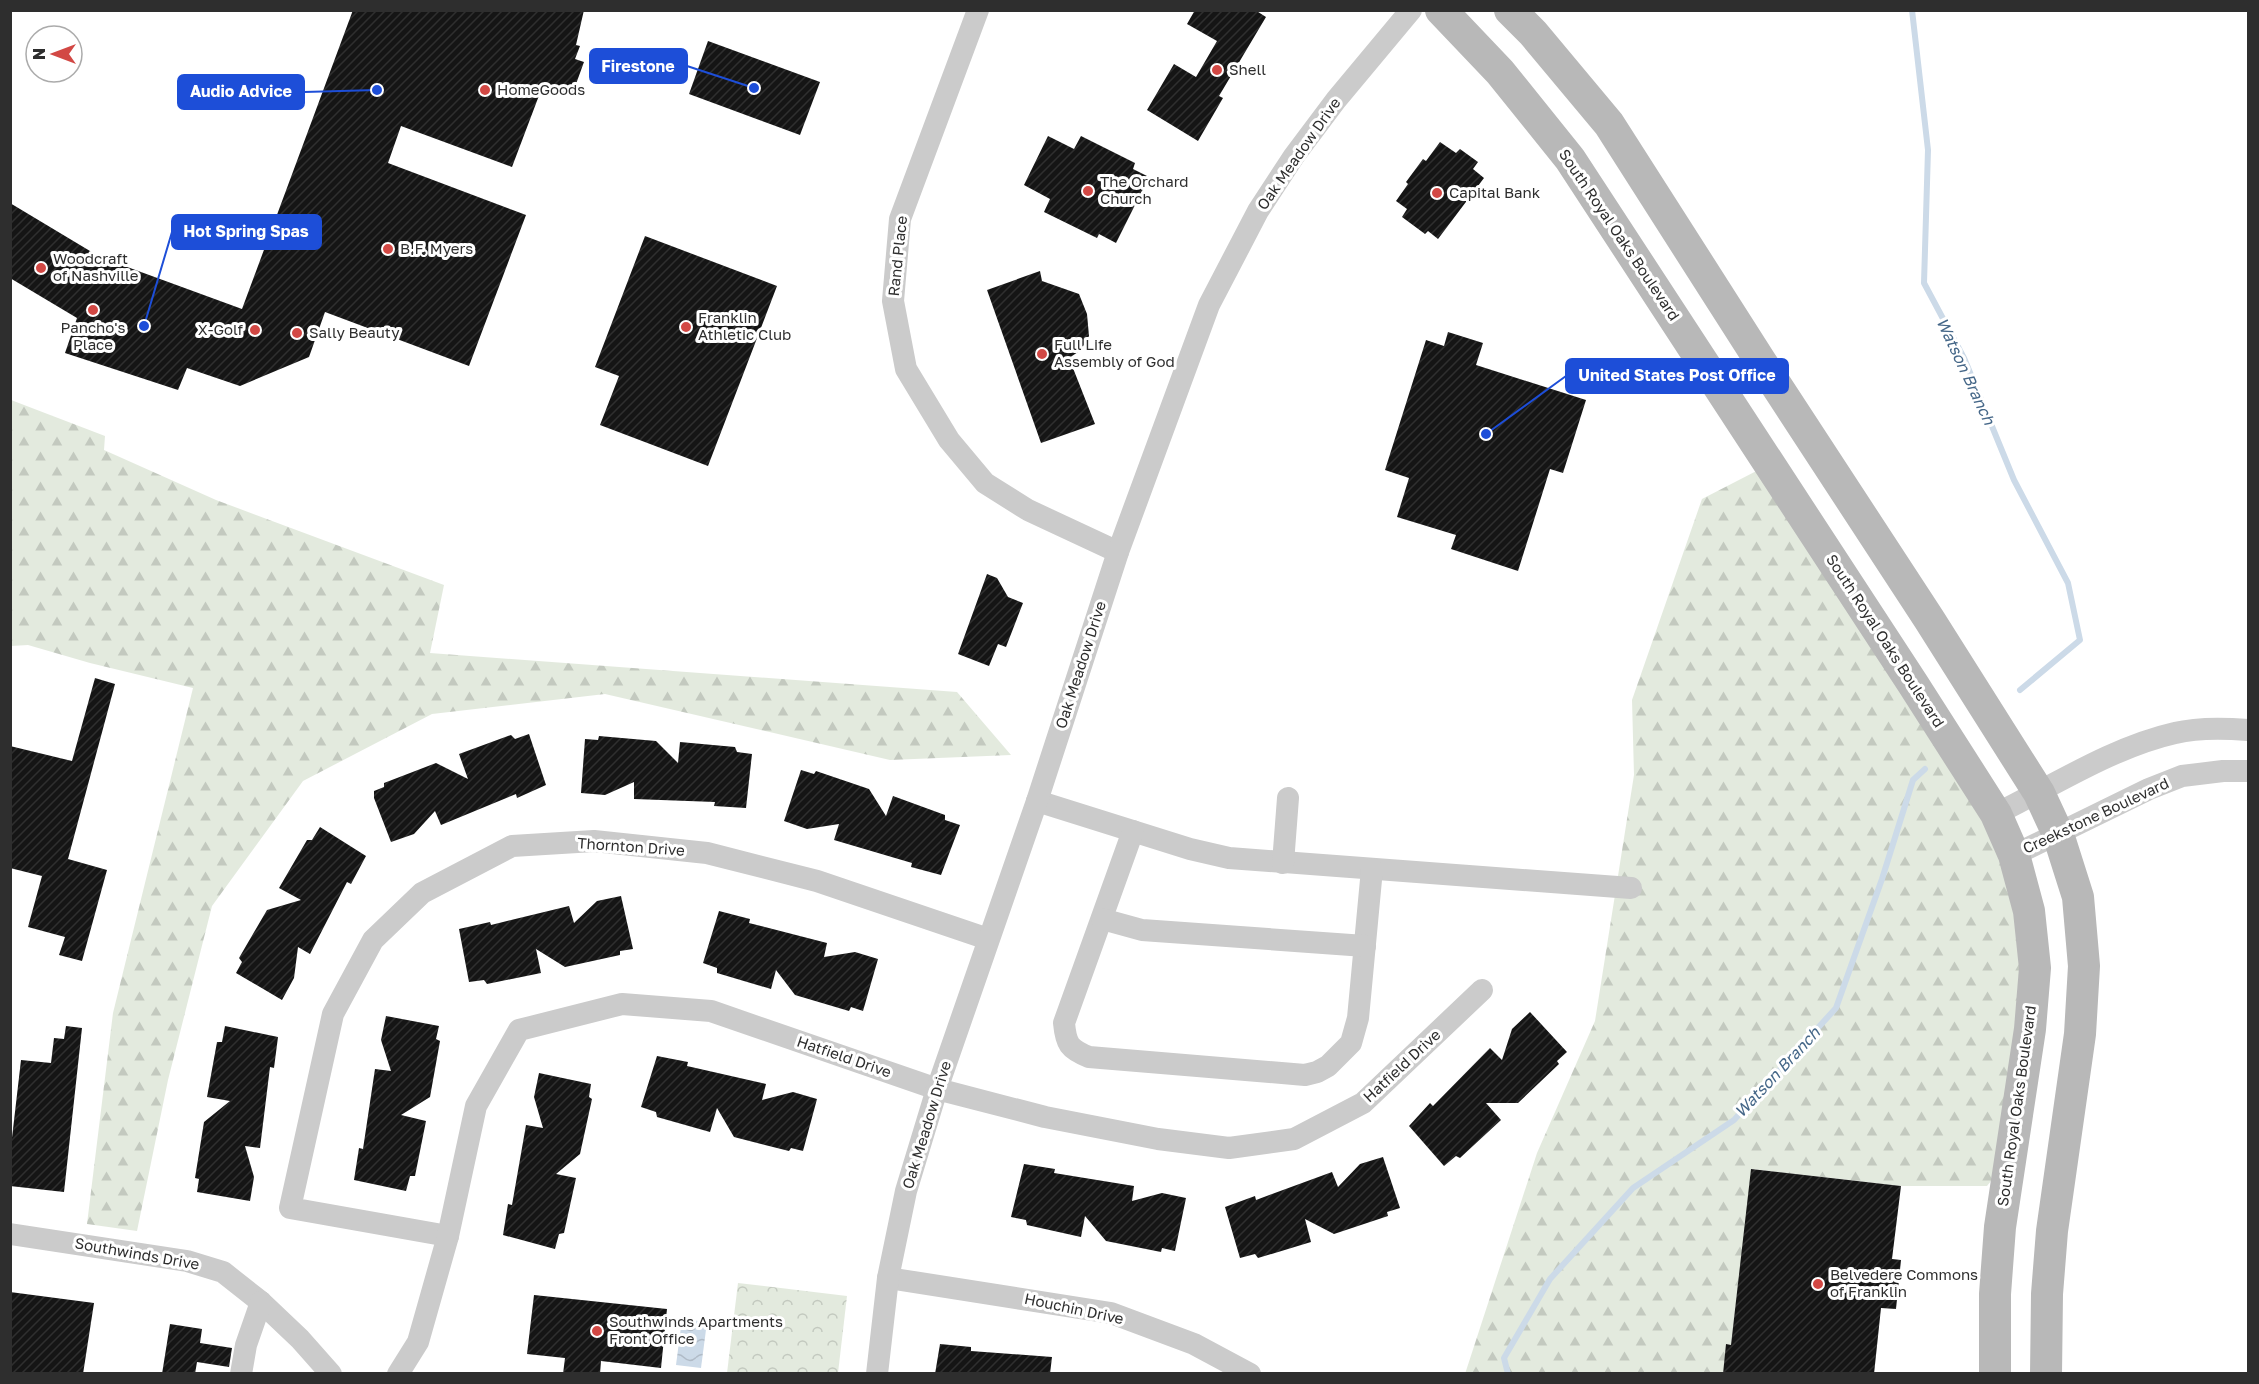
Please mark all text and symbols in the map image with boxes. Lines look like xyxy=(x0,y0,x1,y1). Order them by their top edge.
north arrow xyxy=(24,24,84,84)
text: N xyxy=(29,48,49,60)
callout: Firestone xyxy=(590,49,687,83)
text: Firestone xyxy=(601,56,675,76)
place label: Shell xyxy=(1229,60,1266,78)
marker: Shell xyxy=(1210,63,1224,77)
callout: Audio Advice xyxy=(178,75,304,109)
place label: HomeGoods xyxy=(497,80,585,98)
text: Audio Advice xyxy=(190,81,292,101)
marker: HomeGoods xyxy=(478,83,492,97)
street label: Oak Meadow Drive xyxy=(1253,94,1344,213)
street label: South Royal Oaks Boulevard xyxy=(1556,145,1684,323)
place label: The Orchard Church xyxy=(1100,172,1189,207)
place label: Capital Bank xyxy=(1449,183,1541,201)
marker: The Orchard Church xyxy=(1081,184,1095,198)
marker: Capital Bank xyxy=(1430,186,1444,200)
callout: Hot Spring Spas xyxy=(172,215,321,249)
street label: Rand Place xyxy=(884,215,910,297)
text: Hot Spring Spas xyxy=(183,221,309,241)
place label: B.F. Myers xyxy=(400,239,473,257)
marker: B.F. Myers xyxy=(381,242,395,256)
place label: Woodcraft of Nashville xyxy=(53,249,139,284)
marker: Woodcraft of Nashville xyxy=(34,261,48,275)
marker: Pancho's Place xyxy=(86,303,100,317)
place label: Franklin Athletic Club xyxy=(698,308,791,343)
water label: Watson Branch xyxy=(1932,314,2000,429)
place label: Pancho's Place xyxy=(61,318,125,353)
place label: X-Golf xyxy=(198,320,244,338)
marker: Franklin Athletic Club xyxy=(679,320,693,334)
marker: X-Golf xyxy=(248,323,262,337)
place label: Sally Beauty xyxy=(309,323,400,341)
marker: Sally Beauty xyxy=(290,326,304,340)
place label: Full Life Assembly of God xyxy=(1054,335,1175,370)
marker: Full Life Assembly of God xyxy=(1035,347,1049,361)
callout: United States Post Office xyxy=(1566,359,1788,393)
text: United States Post Office xyxy=(1578,365,1776,385)
street label: South Royal Oaks Boulevard xyxy=(1823,551,1949,730)
street label: Oak Meadow Drive xyxy=(1051,598,1109,731)
street label: Creekstone Boulevard xyxy=(2020,773,2171,857)
street label: Thornton Drive xyxy=(577,833,686,859)
street label: South Royal Oaks Boulevard xyxy=(1993,1004,2039,1207)
water label: Watson Branch xyxy=(1730,1022,1825,1121)
street label: Hatfield Drive xyxy=(1359,1025,1444,1106)
street label: Hatfield Drive xyxy=(795,1031,894,1081)
street label: Oak Meadow Drive xyxy=(898,1058,954,1191)
street label: Southwinds Drive xyxy=(73,1233,201,1273)
place label: Belvedere Commons of Franklin xyxy=(1830,1265,1978,1300)
marker: Belvedere Commons of Franklin xyxy=(1811,1277,1825,1291)
street label: Houchin Drive xyxy=(1023,1289,1126,1327)
place label: Southwinds Apartments Front Office xyxy=(609,1312,783,1347)
marker: Southwinds Apartments Front Office xyxy=(590,1324,604,1338)

